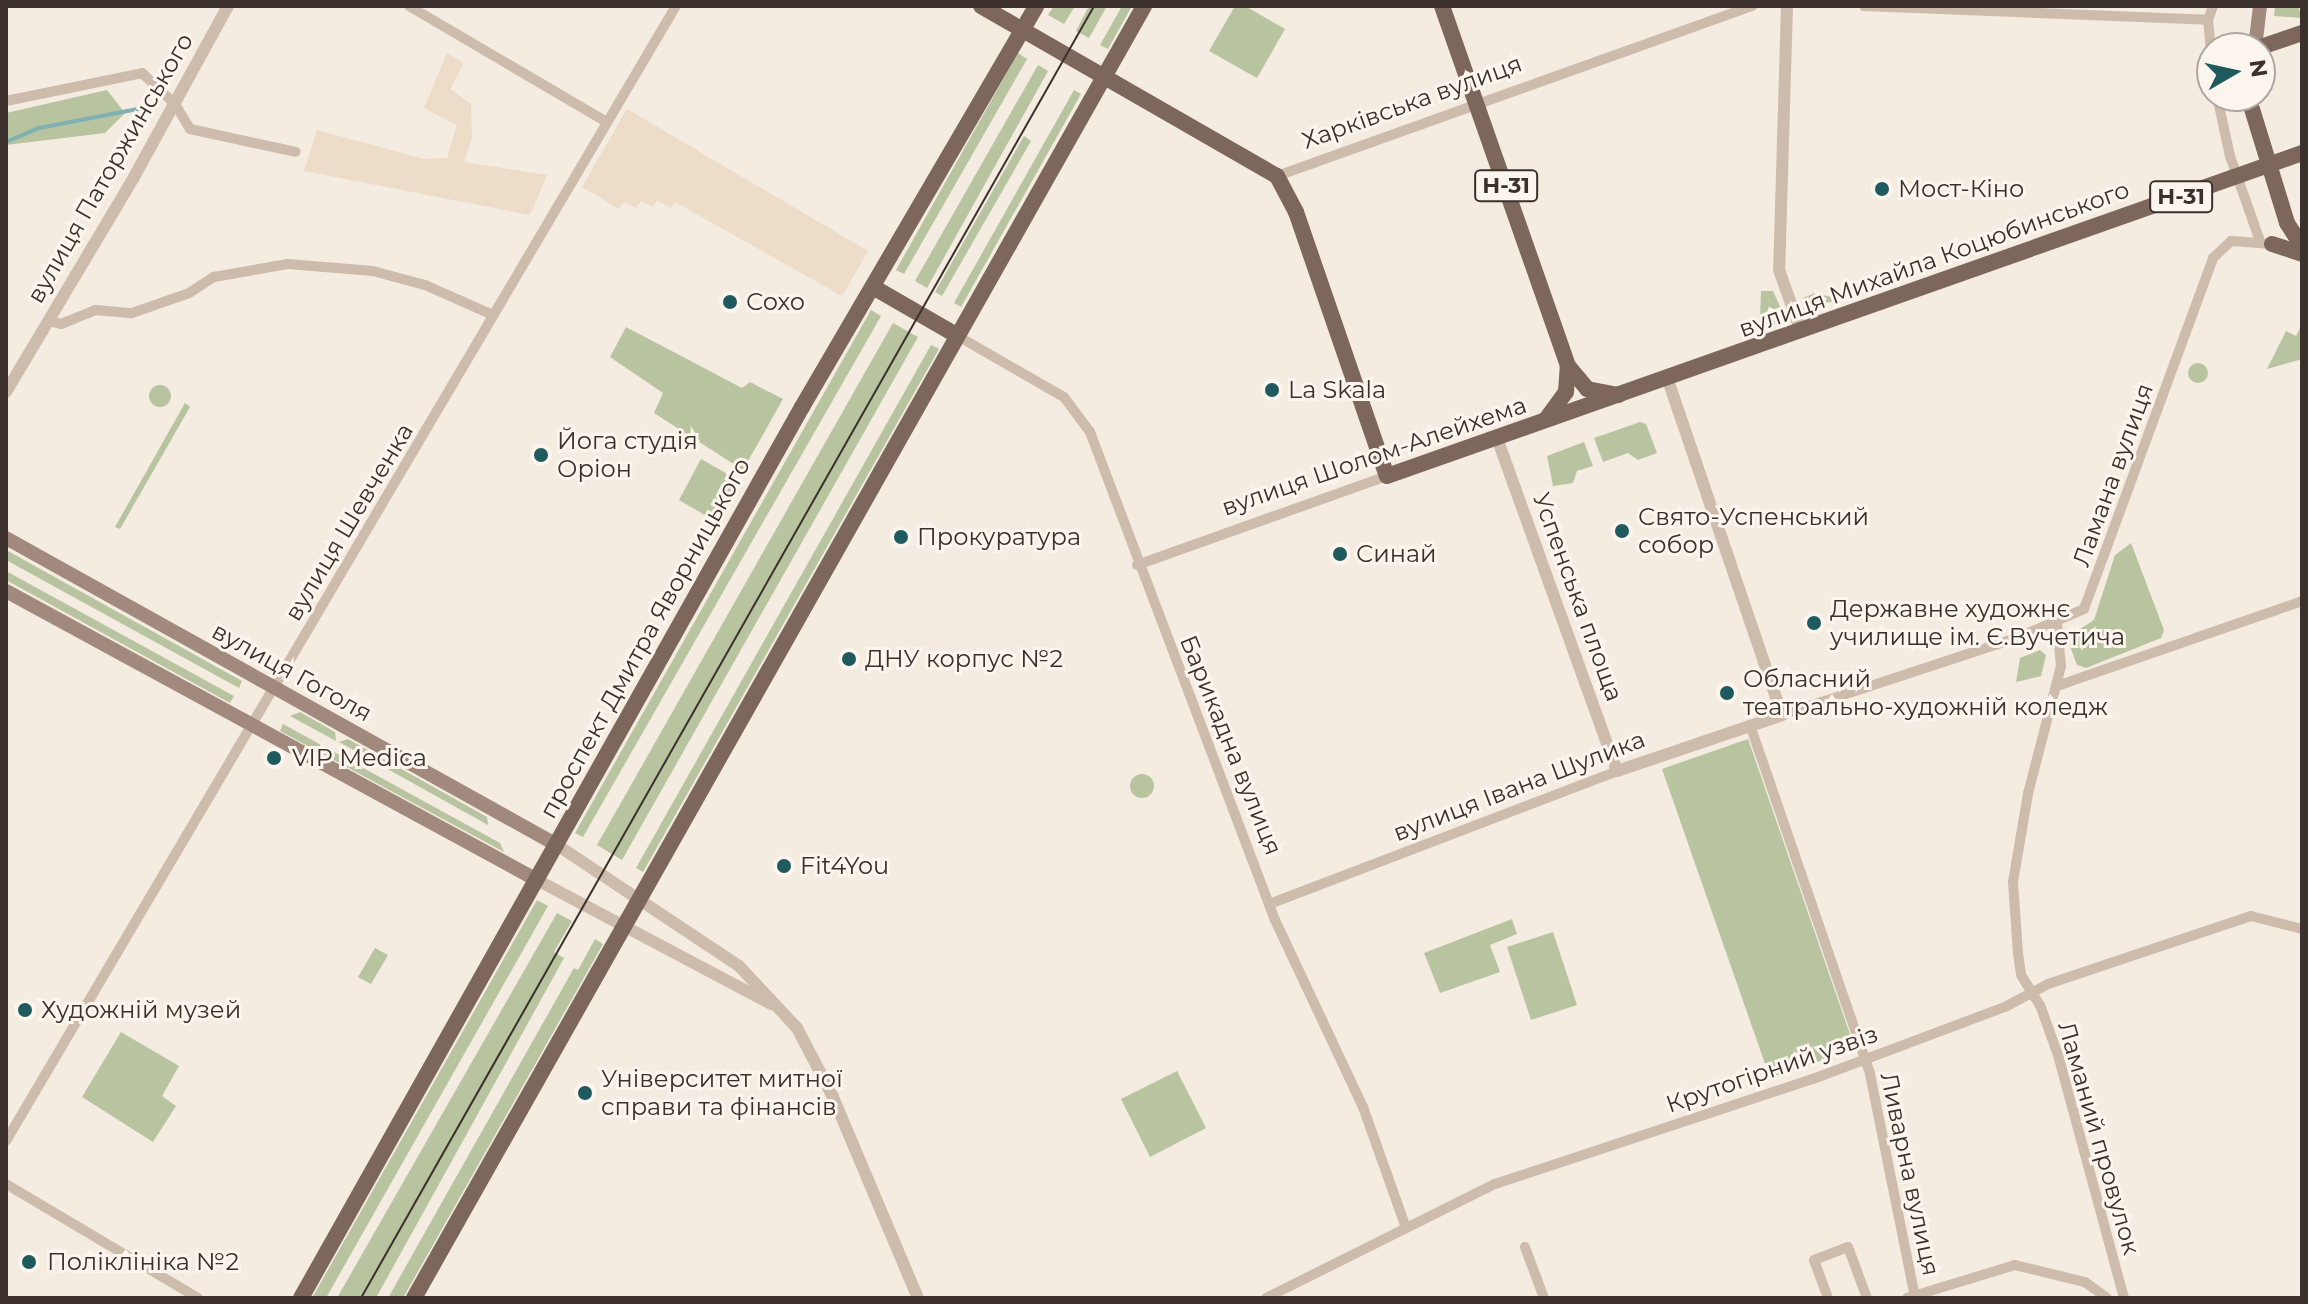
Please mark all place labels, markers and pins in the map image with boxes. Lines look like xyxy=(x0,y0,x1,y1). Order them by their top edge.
place label: Мост-Кіно xyxy=(1898,175,2024,203)
marker: Мост-Кіно xyxy=(1873,180,1891,198)
place label: Сохо xyxy=(746,288,805,316)
marker: Сохо xyxy=(721,293,739,311)
place label: La Skala xyxy=(1288,376,1386,404)
marker: La Skala xyxy=(1263,381,1281,399)
place label: Йога студія Оріон xyxy=(557,427,698,483)
marker: Йога студія Оріон xyxy=(532,446,550,464)
place label: Свято-Успенський собор xyxy=(1638,503,1869,559)
marker: Свято-Успенський собор xyxy=(1613,522,1631,540)
place label: Прокуратура xyxy=(917,523,1081,551)
marker: Прокуратура xyxy=(892,528,910,546)
place label: Синай xyxy=(1356,540,1436,568)
marker: Синай xyxy=(1331,545,1349,563)
place label: Державне художнє училище ім. Є.Вучетича xyxy=(1830,595,2125,651)
marker: Державне художнє училище ім. Є.Вучетича xyxy=(1805,614,1823,632)
place label: ДНУ корпус №2 xyxy=(865,645,1063,673)
marker: ДНУ корпус №2 xyxy=(840,650,858,668)
place label: Обласний театрально-художній коледж xyxy=(1743,665,2108,721)
marker: Обласний театрально-художній коледж xyxy=(1718,684,1736,702)
place label: VIP Medica xyxy=(292,744,427,772)
marker: VIP Medica xyxy=(263,747,285,769)
place label: Fit4You xyxy=(800,852,889,880)
marker: Fit4You xyxy=(775,857,793,875)
place label: Художній музей xyxy=(41,996,241,1024)
marker: Художній музей xyxy=(16,1001,34,1019)
place label: Університет митної справи та фінансів xyxy=(601,1065,843,1121)
marker: Університет митної справи та фінансів xyxy=(576,1084,594,1102)
place label: Поліклініка №2 xyxy=(47,1248,239,1276)
marker: Поліклініка №2 xyxy=(18,1251,40,1273)

